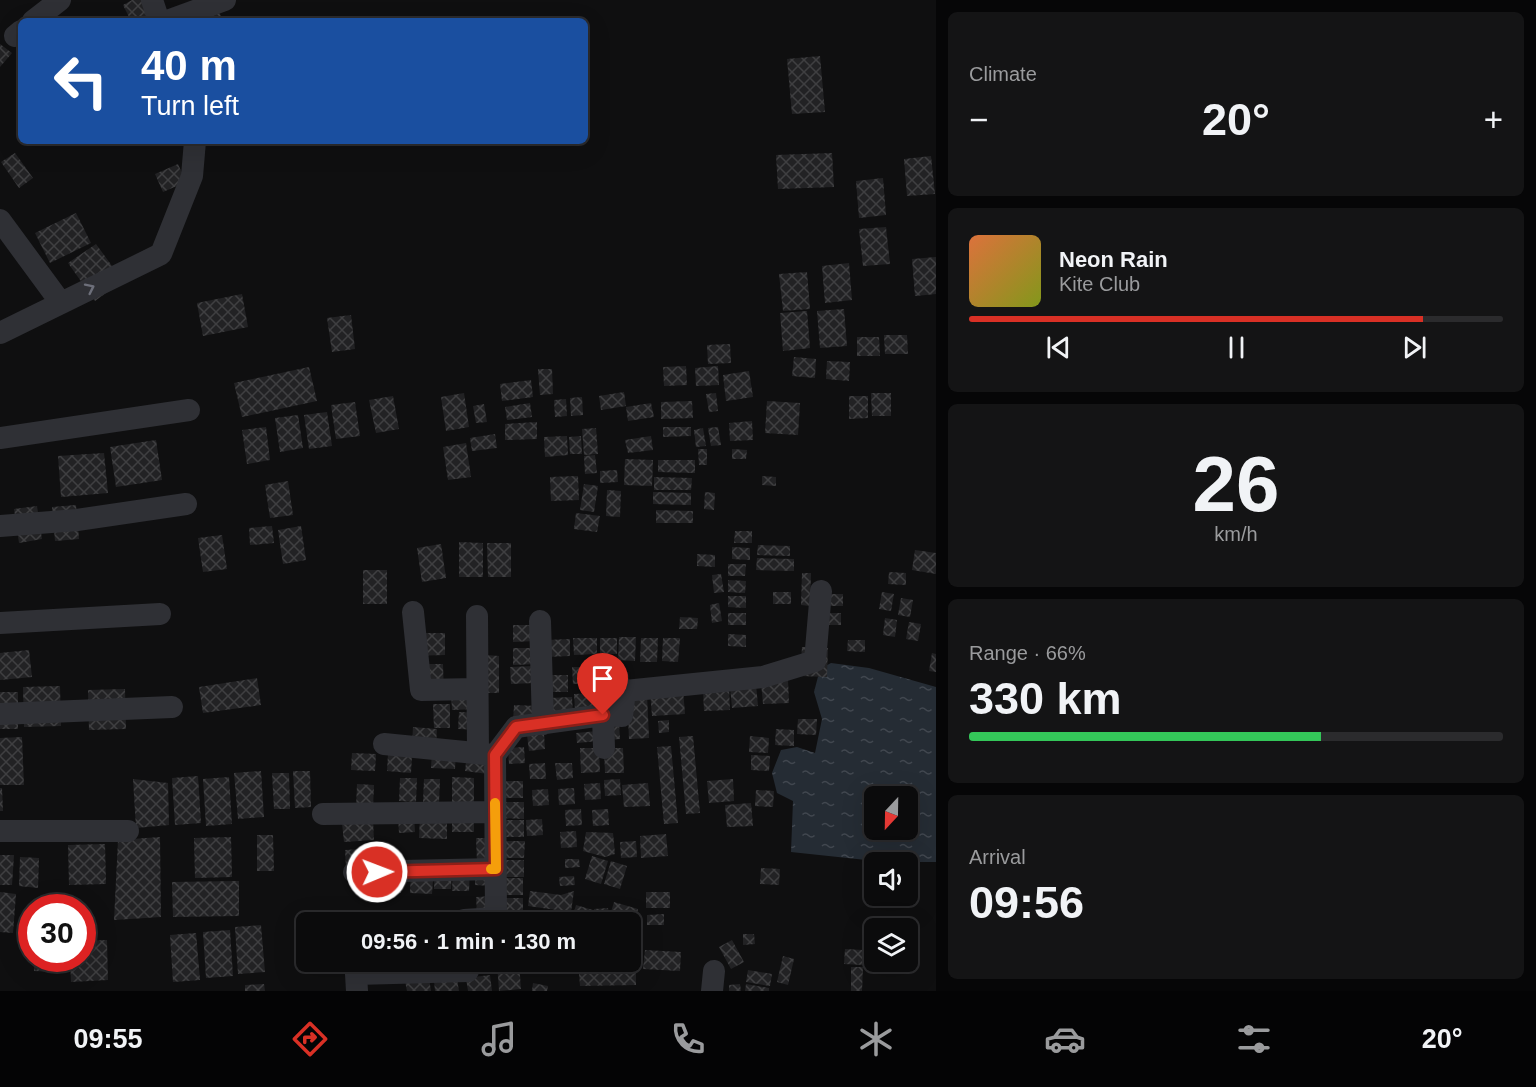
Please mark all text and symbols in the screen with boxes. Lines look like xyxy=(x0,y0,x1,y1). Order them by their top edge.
icon: left xyxy=(42,42,120,120)
text: 40 m xyxy=(141,42,237,89)
text: Climate xyxy=(969,63,1037,85)
text: Turn left xyxy=(141,91,239,121)
text: 20° xyxy=(1202,94,1270,145)
text: − xyxy=(969,101,988,138)
text: + xyxy=(1484,101,1503,138)
text: Neon Rain xyxy=(1059,247,1168,272)
text: Kite Club xyxy=(1059,273,1140,295)
one-way arrow xyxy=(84,284,95,296)
icon: previous xyxy=(1042,331,1075,364)
icon: pause xyxy=(1220,331,1253,364)
icon: next xyxy=(1398,331,1431,364)
text: 26 xyxy=(1193,440,1279,528)
text: km/h xyxy=(1214,523,1258,545)
text: Range · 66% xyxy=(969,642,1086,664)
pin xyxy=(577,653,628,715)
icon: arrive xyxy=(586,662,619,695)
text: 330 km xyxy=(969,673,1122,724)
north arrow xyxy=(864,786,918,840)
map controls xyxy=(864,786,918,972)
position arrow xyxy=(345,840,409,904)
text: Arrival xyxy=(969,846,1026,868)
button: sound xyxy=(864,852,918,906)
text: 09:56 xyxy=(969,877,1084,928)
speed limit sign: 30 xyxy=(18,894,96,972)
button: layers xyxy=(864,918,918,972)
text: 09:56 · 1 min · 130 m xyxy=(361,929,576,954)
icon: directions xyxy=(289,1018,331,1060)
icon: music xyxy=(478,1018,520,1060)
icon: phone xyxy=(667,1018,709,1060)
icon: climate xyxy=(855,1018,897,1060)
icon: car xyxy=(1044,1018,1086,1060)
icon: filters xyxy=(1233,1018,1275,1060)
text: 09:55 xyxy=(73,1024,142,1054)
text: 20° xyxy=(1422,1024,1463,1054)

